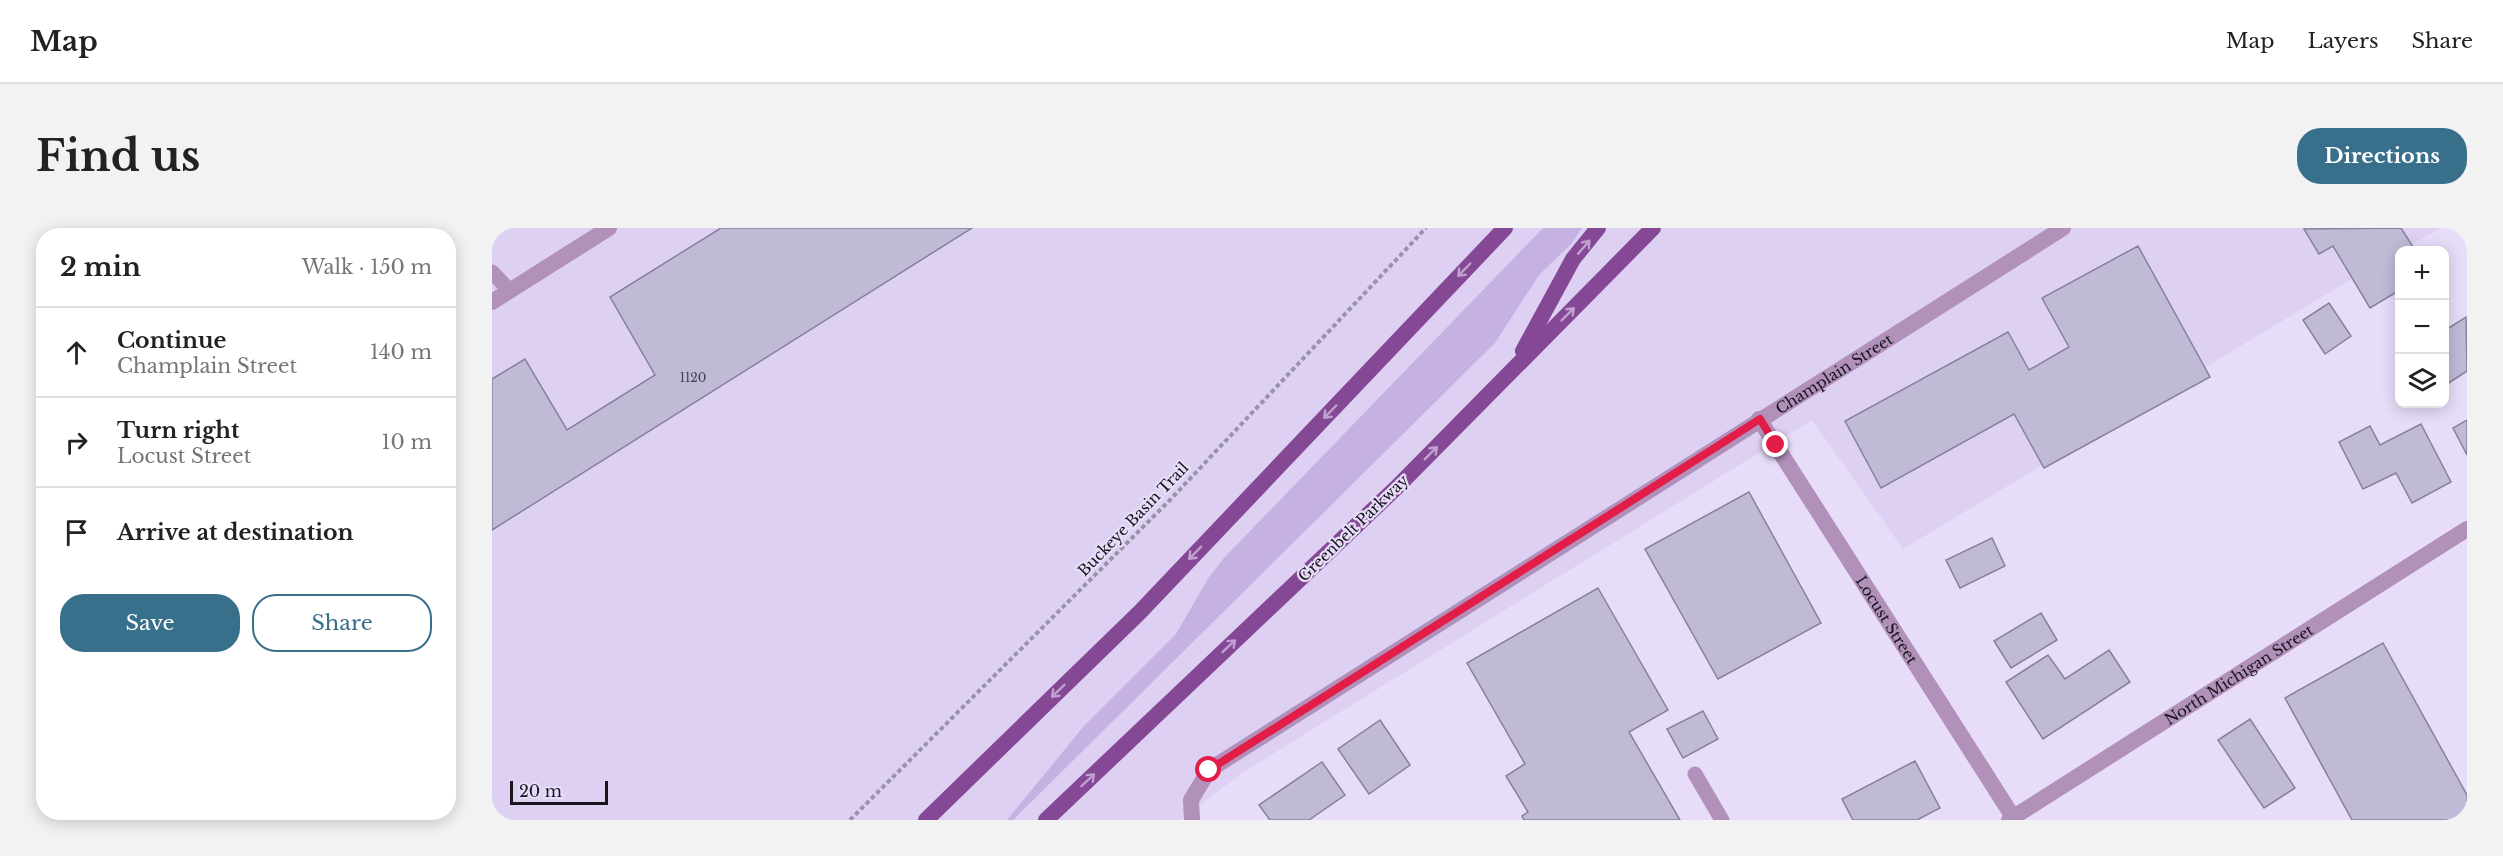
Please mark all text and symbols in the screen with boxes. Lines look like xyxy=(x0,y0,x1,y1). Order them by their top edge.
text: Map xyxy=(30,24,98,59)
text: Map xyxy=(2226,28,2275,54)
text: Layers xyxy=(2308,28,2379,54)
text: Share xyxy=(2412,28,2473,54)
button: Directions xyxy=(2297,128,2467,184)
text: Find us xyxy=(36,130,200,182)
one-way arrow xyxy=(1577,240,1591,255)
map controls xyxy=(2395,246,2449,408)
button: + xyxy=(2395,246,2449,300)
text: 2 min xyxy=(60,251,141,283)
text: Walk · 150 m xyxy=(302,255,432,279)
one-way arrow xyxy=(1457,263,1471,278)
button: − xyxy=(2395,300,2449,354)
one-way arrow xyxy=(1561,306,1575,321)
text: Continue xyxy=(117,327,226,354)
street label: Champlain Street xyxy=(1772,329,1896,418)
icon: ahead xyxy=(60,336,93,369)
text: 140 m xyxy=(370,340,432,364)
text: Champlain Street xyxy=(117,354,297,378)
button: layers xyxy=(2395,354,2449,408)
house number: 1120 xyxy=(680,370,706,385)
one-way arrow xyxy=(1323,404,1337,419)
text: Turn right xyxy=(117,417,239,444)
icon: right xyxy=(60,426,93,459)
text: 10 m xyxy=(382,430,432,454)
route end xyxy=(1762,431,1788,457)
text: Locust Street xyxy=(117,444,251,468)
one-way arrow xyxy=(1423,445,1438,460)
street label: Buckeye Basin Trail xyxy=(1074,458,1192,580)
street label: Greenbelt Parkway xyxy=(1294,470,1412,586)
icon: arrive xyxy=(60,516,93,549)
text: Arrive at destination xyxy=(117,519,354,546)
one-way arrow xyxy=(1189,545,1203,560)
street label: Locust Street xyxy=(1852,572,1922,667)
button: Save xyxy=(60,594,240,652)
button: Share xyxy=(252,594,432,652)
street label: North Michigan Street xyxy=(2161,620,2317,728)
one-way arrow xyxy=(1222,638,1237,653)
one-way arrow xyxy=(1050,684,1065,699)
route start xyxy=(1195,756,1221,782)
one-way arrow xyxy=(1080,773,1095,787)
scale bar xyxy=(510,778,608,806)
text: 20 m xyxy=(519,781,562,801)

